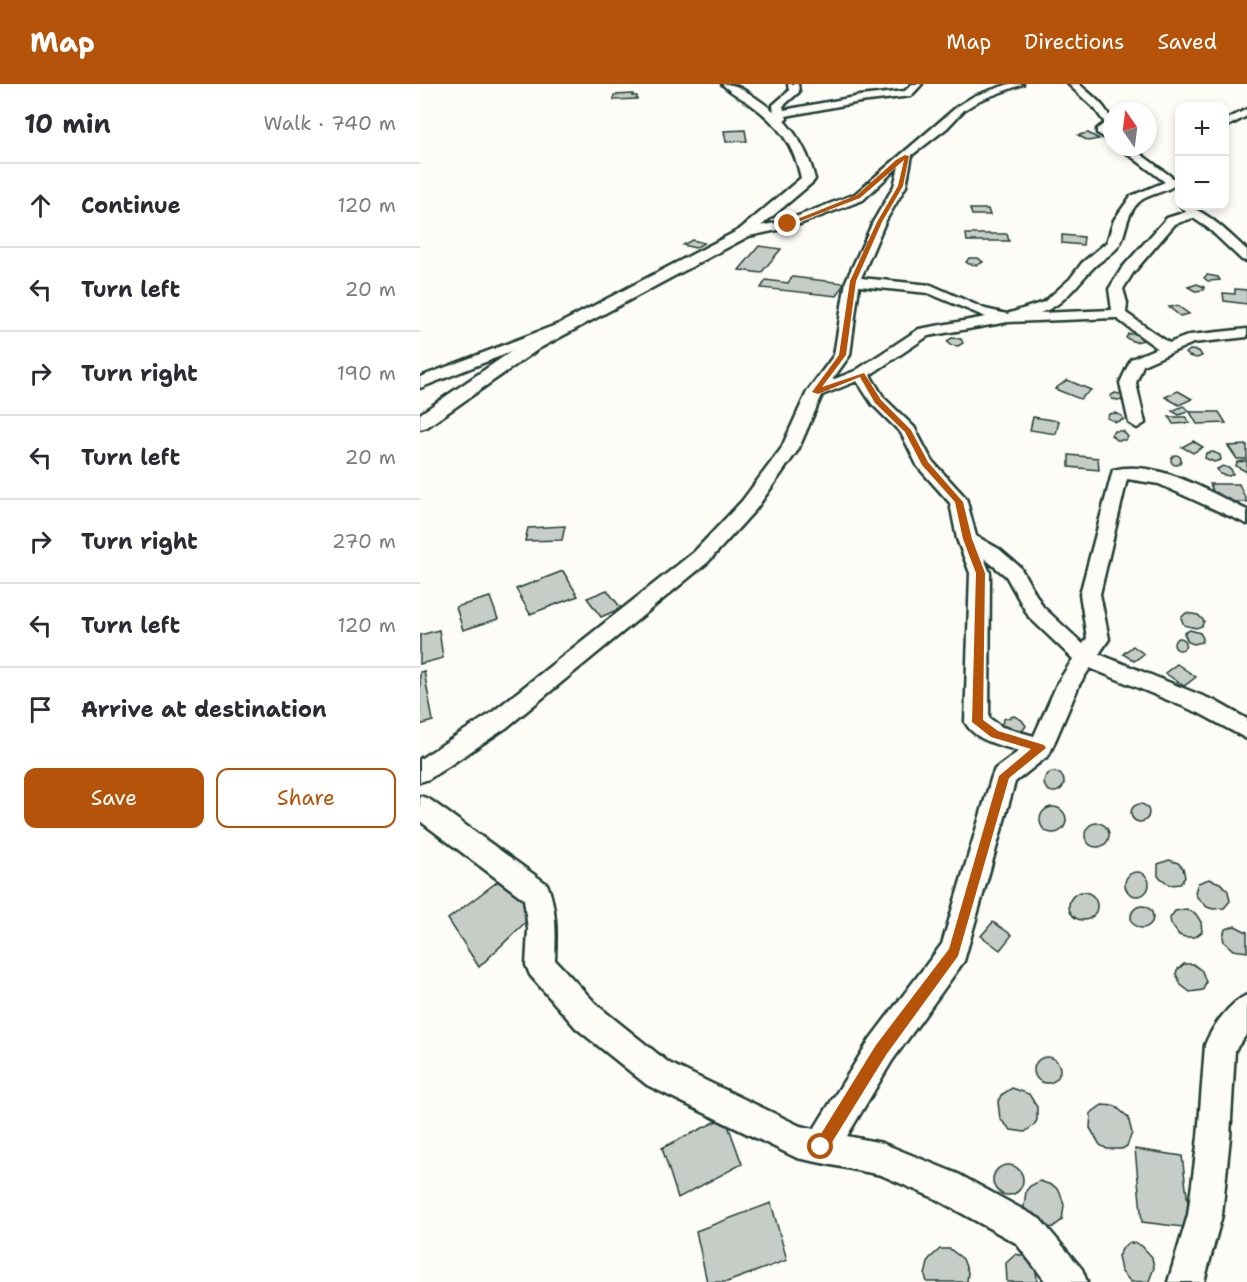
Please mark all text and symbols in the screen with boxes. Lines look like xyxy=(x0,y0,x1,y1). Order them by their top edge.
text: Map xyxy=(30,23,95,61)
text: Map xyxy=(946,28,991,56)
text: Directions xyxy=(1024,28,1124,56)
text: Saved xyxy=(1157,28,1217,56)
north arrow xyxy=(1103,102,1157,156)
map controls xyxy=(1175,102,1229,210)
button: + xyxy=(1175,102,1229,156)
text: 10 min xyxy=(24,106,111,141)
text: Walk · 740 m xyxy=(263,110,396,136)
button: − xyxy=(1175,156,1229,210)
icon: ahead xyxy=(24,189,57,222)
text: Continue xyxy=(81,191,181,220)
text: 120 m xyxy=(337,192,396,218)
route end xyxy=(774,210,800,236)
icon: left xyxy=(24,273,57,306)
text: Turn left xyxy=(81,275,180,304)
text: 20 m xyxy=(345,276,396,302)
icon: right xyxy=(24,357,57,390)
text: Turn right xyxy=(81,359,198,388)
text: 190 m xyxy=(337,360,396,386)
icon: left xyxy=(24,441,57,474)
text: Turn left xyxy=(81,443,180,472)
text: 20 m xyxy=(345,444,396,470)
icon: right xyxy=(24,525,57,558)
text: Turn right xyxy=(81,527,198,556)
text: 270 m xyxy=(332,528,396,554)
icon: left xyxy=(24,609,57,642)
text: Turn left xyxy=(81,611,180,640)
text: 120 m xyxy=(337,612,396,638)
icon: arrive xyxy=(24,693,57,726)
text: Arrive at destination xyxy=(81,695,327,724)
button: Save xyxy=(24,768,204,828)
button: Share xyxy=(216,768,396,828)
route start xyxy=(807,1133,833,1159)

